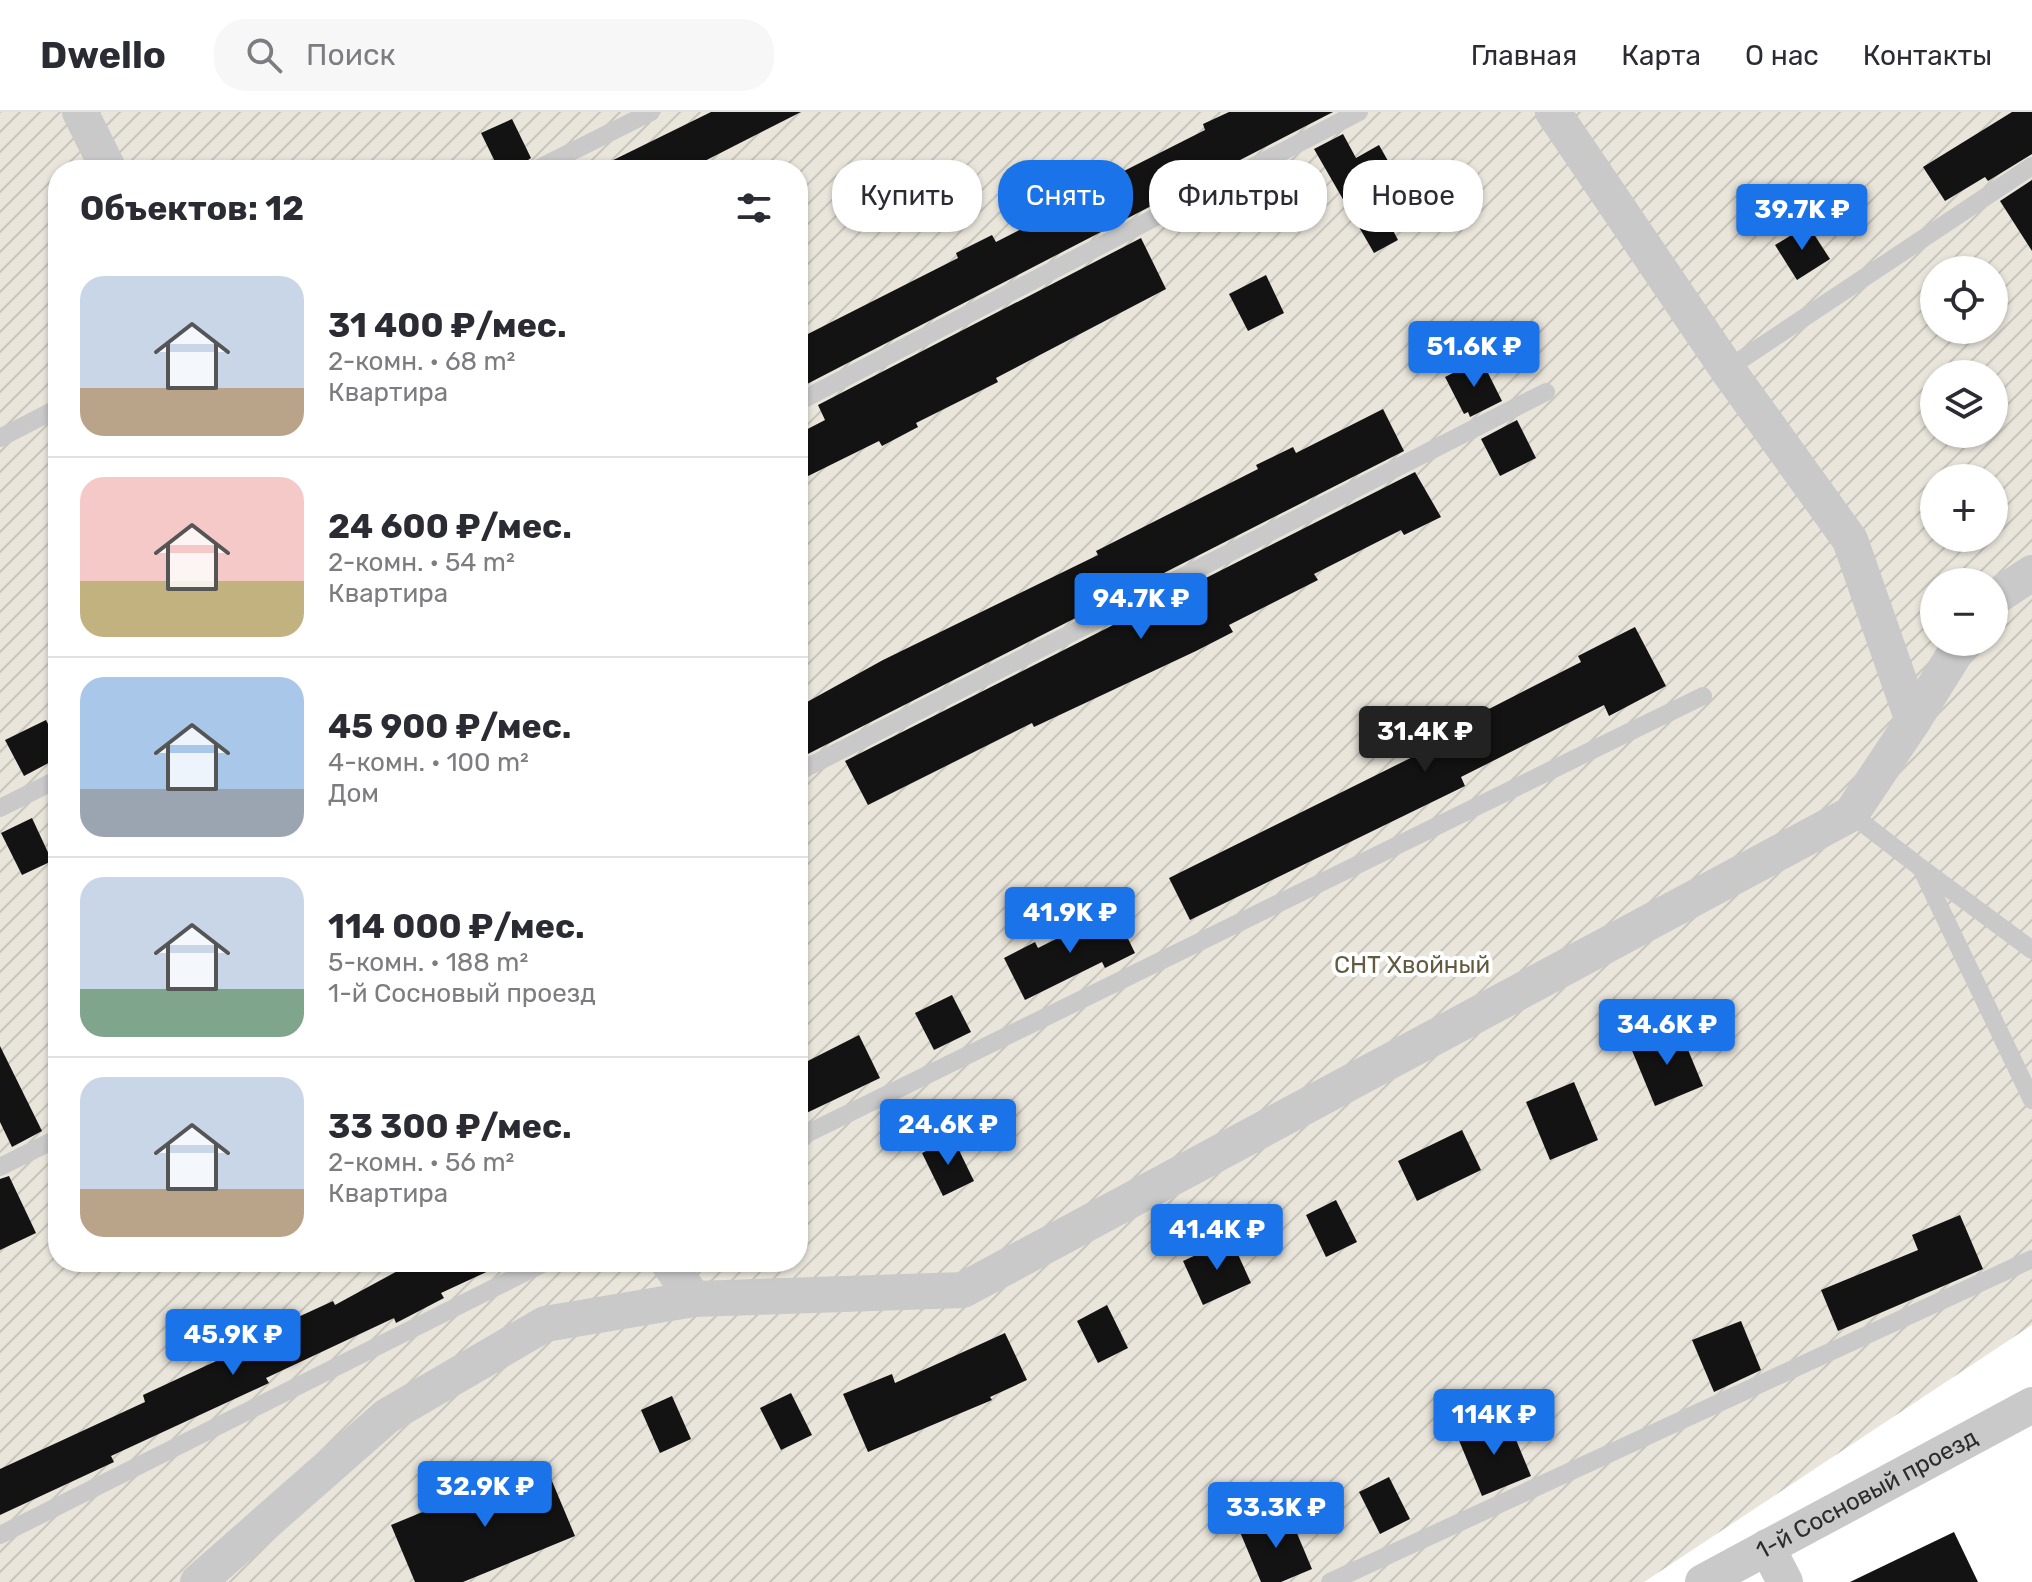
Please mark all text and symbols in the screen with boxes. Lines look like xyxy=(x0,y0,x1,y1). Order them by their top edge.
search box xyxy=(214,19,774,91)
text: Dwello xyxy=(40,32,166,78)
icon: search xyxy=(242,33,286,77)
text: Поиск xyxy=(306,37,396,73)
text: Главная xyxy=(1471,39,1577,72)
text: Карта xyxy=(1621,39,1701,72)
text: О нас xyxy=(1745,39,1819,72)
text: Контакты xyxy=(1863,39,1992,72)
chip: Купить xyxy=(832,160,982,232)
chip: Снять xyxy=(998,160,1133,232)
chip: Фильтры xyxy=(1149,160,1327,232)
chip: Новое xyxy=(1343,160,1483,232)
pin: 39.7K ₽ xyxy=(1728,184,1876,252)
icon: filters xyxy=(732,186,776,230)
text: Объектов: 12 xyxy=(80,188,304,229)
text: 39.7K ₽ xyxy=(1754,194,1850,225)
map controls xyxy=(1920,256,2008,656)
button: locate xyxy=(1920,256,2008,344)
text: 31 400 ₽/мес. xyxy=(328,305,567,346)
icon: home xyxy=(144,308,240,404)
pin: 51.6K ₽ xyxy=(1400,321,1548,389)
text: 51.6K ₽ xyxy=(1426,331,1522,362)
text: 2-комн. · 68 m² xyxy=(328,346,515,377)
button: layers xyxy=(1920,360,2008,448)
text: Квартира xyxy=(328,377,448,408)
button: + xyxy=(1920,464,2008,552)
text: 24 600 ₽/мес. xyxy=(328,506,572,547)
icon: home xyxy=(144,509,240,605)
text: 2-комн. · 54 m² xyxy=(328,547,515,578)
button: − xyxy=(1920,568,2008,656)
pin: 94.7K ₽ xyxy=(1067,573,1215,641)
text: Квартира xyxy=(328,578,448,609)
text: 94.7K ₽ xyxy=(1093,583,1189,614)
text: 45 900 ₽/мес. xyxy=(328,706,571,747)
pin: 31.4K ₽ xyxy=(1351,706,1499,774)
icon: home xyxy=(144,709,240,805)
text: 31.4K ₽ xyxy=(1377,716,1473,747)
text: 4-комн. · 100 m² xyxy=(328,747,529,778)
text: Дом xyxy=(328,778,379,809)
pin: 41.9K ₽ xyxy=(996,887,1144,955)
text: 41.9K ₽ xyxy=(1023,897,1117,928)
text: 114 000 ₽/мес. xyxy=(328,906,585,947)
icon: home xyxy=(144,909,240,1005)
text: 5-комн. · 188 m² xyxy=(328,947,528,978)
park label: СНТ Хвойный xyxy=(1334,951,1490,979)
text: 1-й Сосновый проезд xyxy=(328,978,596,1009)
pin: 34.6K ₽ xyxy=(1593,999,1741,1067)
text: 34.6K ₽ xyxy=(1617,1009,1717,1040)
pin: 24.6K ₽ xyxy=(874,1099,1022,1167)
text: 33 300 ₽/мес. xyxy=(328,1106,572,1147)
icon: home xyxy=(144,1109,240,1205)
text: 24.6K ₽ xyxy=(898,1109,998,1140)
text: 2-комн. · 56 m² xyxy=(328,1147,514,1178)
text: Квартира xyxy=(328,1178,448,1209)
pin: 41.4K ₽ xyxy=(1143,1204,1291,1272)
text: 41.4K ₽ xyxy=(1169,1214,1265,1245)
pin: 45.9K ₽ xyxy=(159,1309,307,1377)
text: 45.9K ₽ xyxy=(184,1319,282,1350)
pin: 114K ₽ xyxy=(1429,1389,1559,1457)
text: 114K ₽ xyxy=(1451,1399,1537,1430)
street label: 1-й Сосновый проезд xyxy=(1751,1423,1982,1565)
pin: 32.9K ₽ xyxy=(411,1461,559,1529)
text: 32.9K ₽ xyxy=(436,1471,534,1502)
pin: 33.3K ₽ xyxy=(1202,1482,1350,1550)
text: 33.3K ₽ xyxy=(1226,1492,1326,1523)

